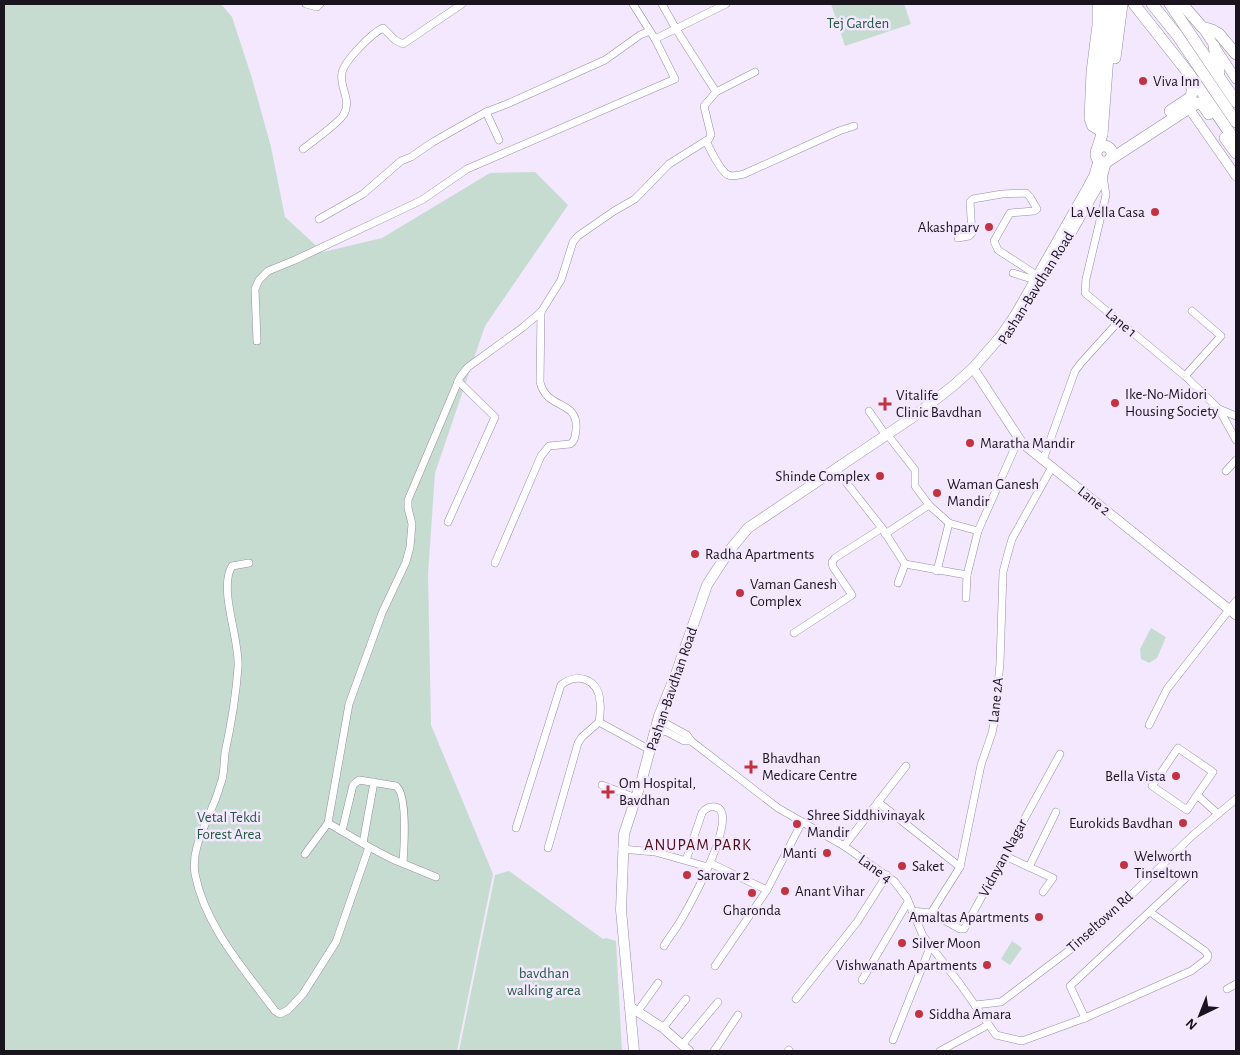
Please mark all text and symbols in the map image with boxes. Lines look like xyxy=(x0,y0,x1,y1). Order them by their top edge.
park label: Tej Garden xyxy=(827,16,889,31)
place label: Viva Inn xyxy=(1153,74,1200,89)
marker: Viva Inn xyxy=(1137,75,1149,87)
place label: La Vella Casa xyxy=(1071,205,1145,220)
marker: La Vella Casa xyxy=(1149,206,1161,218)
place label: Akashparv xyxy=(918,220,980,235)
marker: Akashparv xyxy=(983,221,995,233)
street label: Pashan-Bavdhan Road xyxy=(995,229,1077,347)
street label: Lane 1 xyxy=(1103,306,1139,340)
place label: Ike-No-Midori Housing Society xyxy=(1125,387,1219,419)
place label: Vitalife Clinic Bavdhan xyxy=(896,388,982,420)
marker: Vitalife Clinic Bavdhan xyxy=(878,397,892,411)
marker: Ike-No-Midori Housing Society xyxy=(1109,397,1121,409)
place label: Maratha Mandir xyxy=(980,436,1075,451)
marker: Maratha Mandir xyxy=(964,437,976,449)
place label: Shinde Complex xyxy=(775,469,870,484)
marker: Shinde Complex xyxy=(874,470,886,482)
place label: Waman Ganesh Mandir xyxy=(947,477,1039,509)
street label: Lane 2 xyxy=(1075,484,1113,519)
marker: Waman Ganesh Mandir xyxy=(931,487,943,499)
place label: Radha Apartments xyxy=(705,547,814,562)
marker: Radha Apartments xyxy=(689,548,701,560)
place label: Vaman Ganesh Complex xyxy=(750,577,837,609)
marker: Vaman Ganesh Complex xyxy=(734,587,746,599)
street label: Pashan-Bavdhan Road xyxy=(644,625,700,753)
street label: Lane 2A xyxy=(986,676,1006,723)
place label: Bhavdhan Medicare Centre xyxy=(762,751,857,783)
marker: Bhavdhan Medicare Centre xyxy=(744,760,758,774)
place label: Bella Vista xyxy=(1105,769,1166,784)
marker: Bella Vista xyxy=(1170,770,1182,782)
place label: Om Hospital, Bavdhan xyxy=(619,776,696,808)
marker: Om Hospital, Bavdhan xyxy=(601,785,615,799)
place label: Shree Siddhivinayak Mandir xyxy=(807,808,925,840)
park label: Vetal Tekdi Forest Area xyxy=(197,810,262,842)
street label: Vidnyan Nagar xyxy=(976,816,1030,900)
place label: Eurokids Bavdhan xyxy=(1069,816,1173,831)
marker: Eurokids Bavdhan xyxy=(1177,817,1189,829)
marker: Shree Siddhivinayak Mandir xyxy=(791,818,803,830)
district label: ANUPAM PARK xyxy=(644,837,752,853)
place label: Manti xyxy=(782,846,817,861)
marker: Manti xyxy=(821,847,833,859)
place label: Welworth Tinseltown xyxy=(1134,849,1198,881)
street label: Lane 4 xyxy=(855,852,895,886)
place label: Saket xyxy=(912,859,944,874)
marker: Welworth Tinseltown xyxy=(1118,859,1130,871)
marker: Saket xyxy=(896,860,908,872)
place label: Sarovar 2 xyxy=(697,868,750,883)
marker: Sarovar 2 xyxy=(681,869,693,881)
place label: Anant Vihar xyxy=(795,884,865,899)
marker: Anant Vihar xyxy=(779,885,791,897)
marker: Gharonda xyxy=(746,887,758,899)
street label: Tinseltown Rd xyxy=(1064,889,1136,955)
place label: Gharonda xyxy=(723,903,781,918)
place label: Amaltas Apartments xyxy=(909,910,1029,925)
marker: Amaltas Apartments xyxy=(1033,911,1045,923)
place label: Silver Moon xyxy=(912,936,981,951)
marker: Silver Moon xyxy=(896,937,908,949)
place label: Vishwanath Apartments xyxy=(836,958,977,973)
marker: Vishwanath Apartments xyxy=(981,959,993,971)
park label: bavdhan walking area xyxy=(507,966,581,998)
north arrow xyxy=(1175,990,1225,1040)
place label: Siddha Amara xyxy=(929,1007,1011,1022)
marker: Siddha Amara xyxy=(913,1008,925,1020)
text: N xyxy=(1183,1015,1200,1032)

